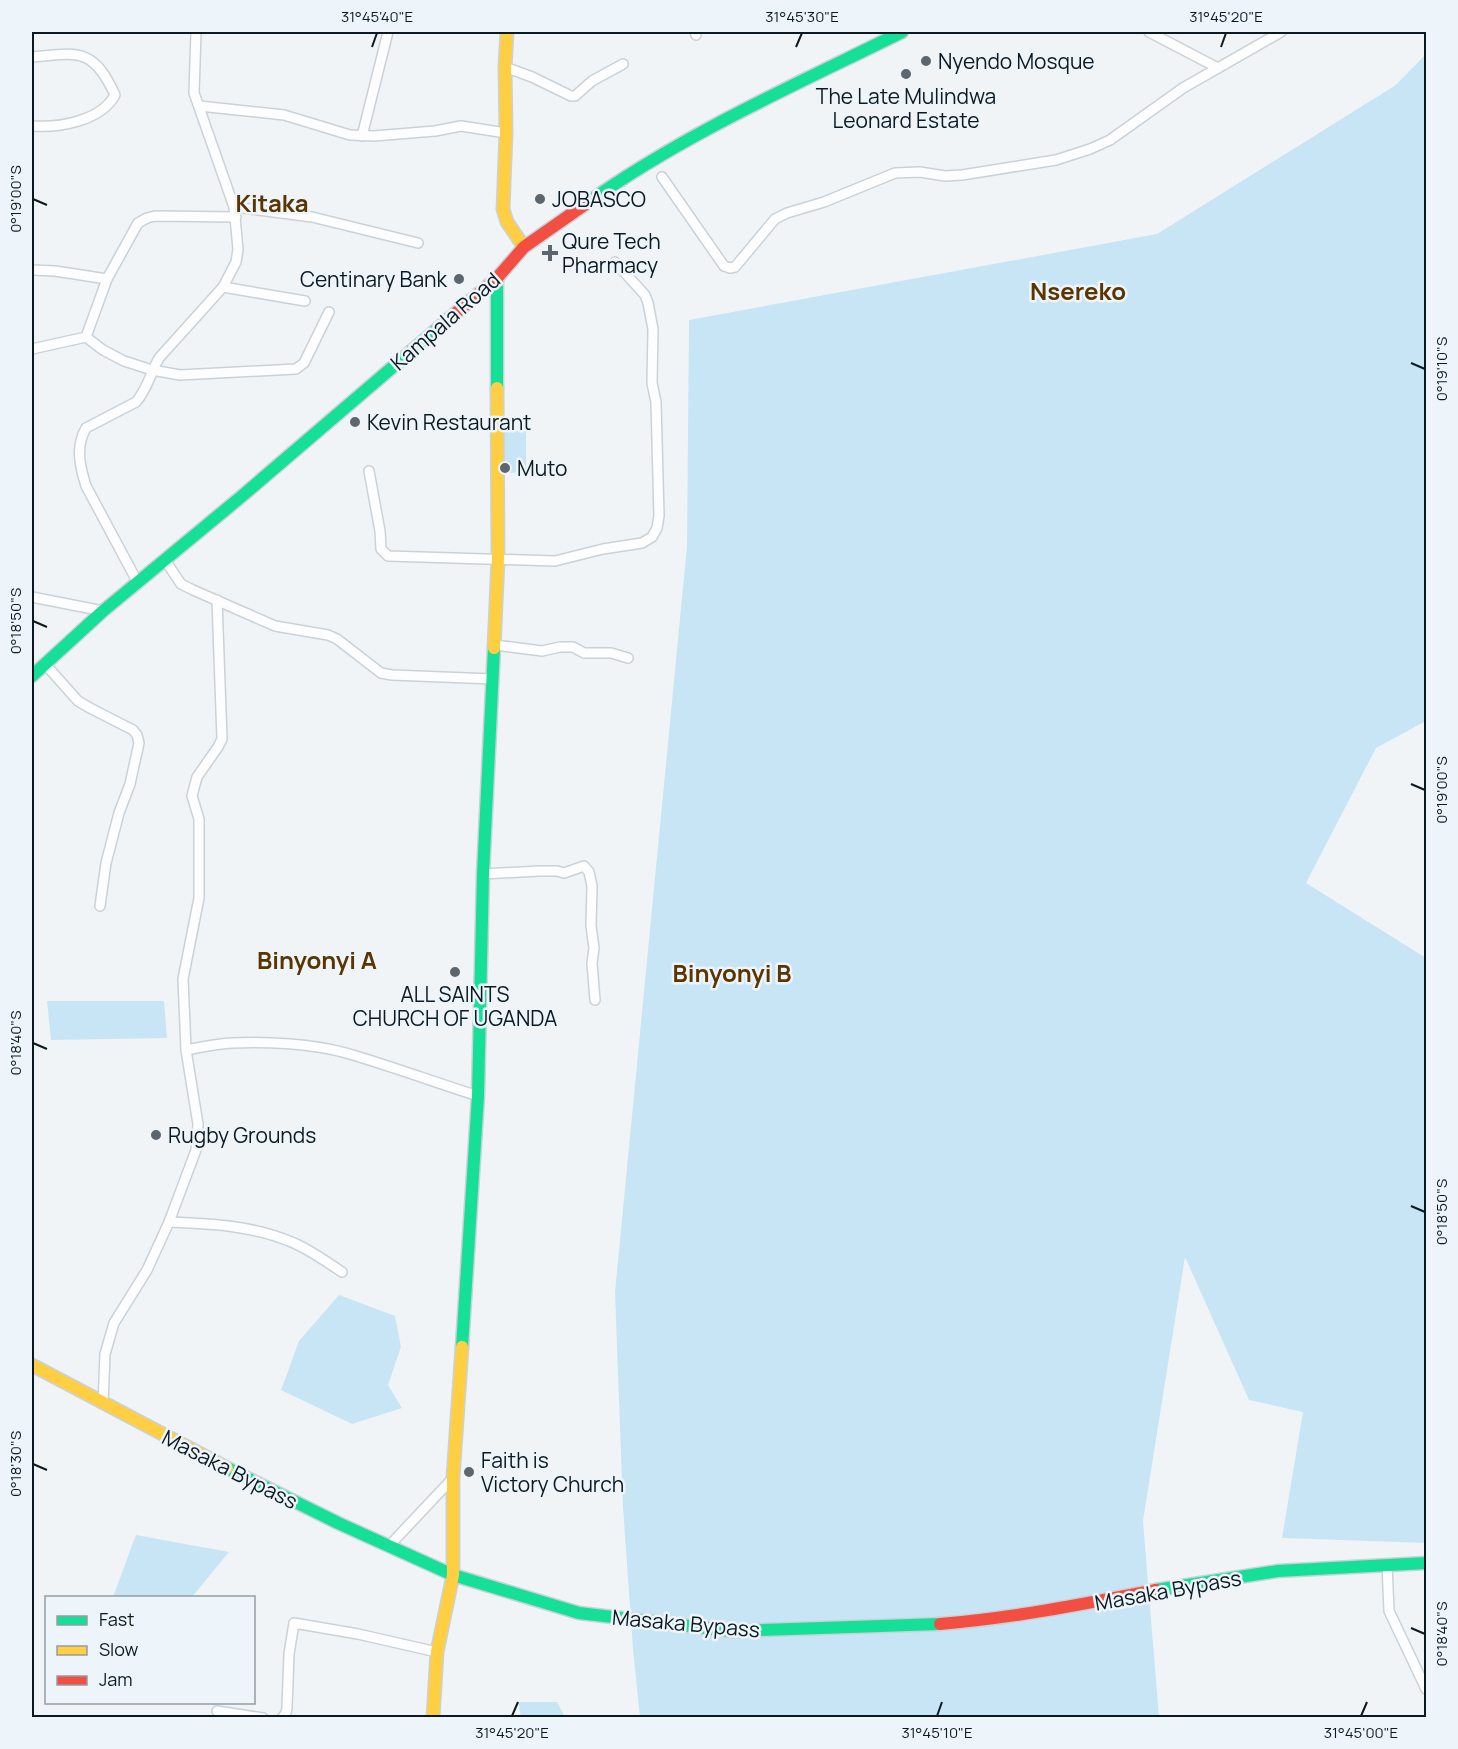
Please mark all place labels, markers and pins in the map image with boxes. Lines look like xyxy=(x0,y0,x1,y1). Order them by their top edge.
place label: Nyendo Mosque xyxy=(938,47,1095,75)
marker: Nyendo Mosque xyxy=(919,54,933,68)
marker: The Late Mulindwa Leonard Estate xyxy=(899,67,913,81)
place label: The Late Mulindwa Leonard Estate xyxy=(816,82,996,134)
place label: JOBASCO xyxy=(552,185,646,213)
marker: JOBASCO xyxy=(533,192,547,206)
place label: Qure Tech Pharmacy xyxy=(562,227,661,279)
marker: Qure Tech Pharmacy xyxy=(543,246,557,260)
place label: Centinary Bank xyxy=(300,265,448,293)
marker: Centinary Bank xyxy=(452,272,466,286)
place label: Kevin Restaurant xyxy=(367,408,532,436)
marker: Kevin Restaurant xyxy=(348,415,362,429)
place label: Muto xyxy=(517,454,568,482)
marker: Muto xyxy=(498,461,512,475)
marker: ALL SAINTS CHURCH OF UGANDA xyxy=(448,965,462,979)
place label: ALL SAINTS CHURCH OF UGANDA xyxy=(353,980,557,1032)
place label: Rugby Grounds xyxy=(168,1121,316,1149)
marker: Rugby Grounds xyxy=(149,1128,163,1142)
place label: Faith is Victory Church xyxy=(481,1446,624,1498)
marker: Faith is Victory Church xyxy=(462,1465,476,1479)

